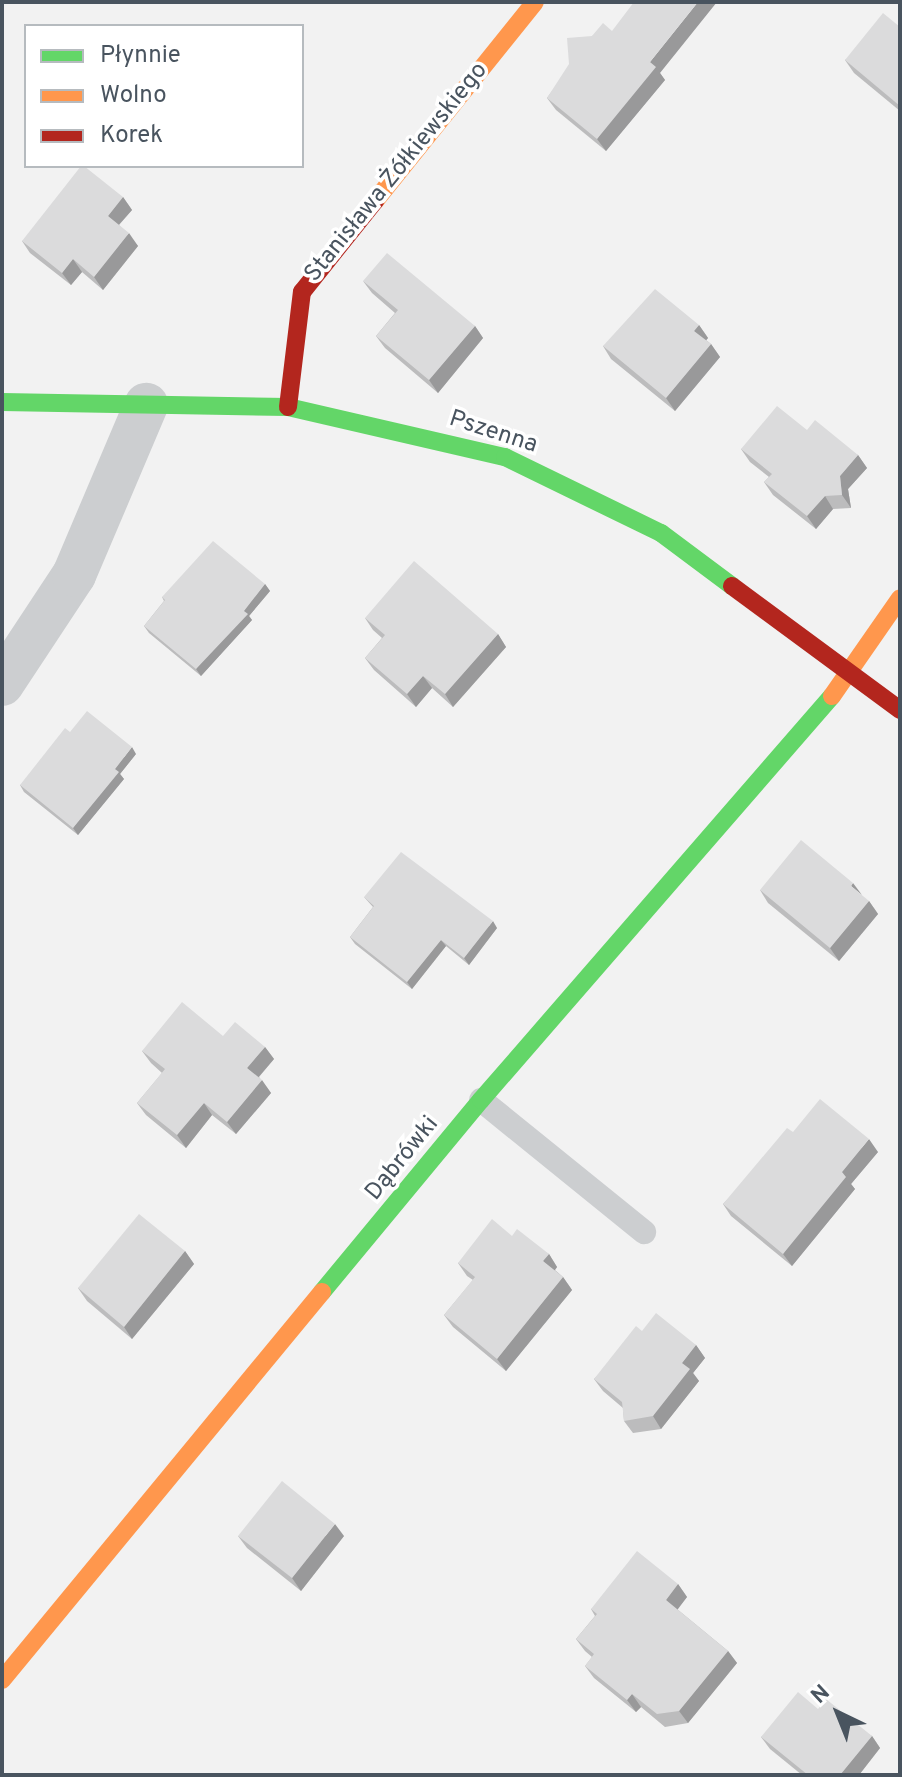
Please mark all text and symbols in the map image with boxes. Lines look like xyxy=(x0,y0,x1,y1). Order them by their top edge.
legend xyxy=(24,24,304,168)
text: Płynnie xyxy=(100,41,181,71)
street label: Stanisława Żółkiewskiego xyxy=(300,57,494,289)
text: Wolno xyxy=(100,81,167,111)
text: Korek xyxy=(100,121,163,151)
street label: Pszenna xyxy=(445,405,541,461)
street label: Dąbrówki xyxy=(360,1111,446,1207)
north arrow xyxy=(798,1673,878,1753)
text: N xyxy=(806,1680,836,1710)

